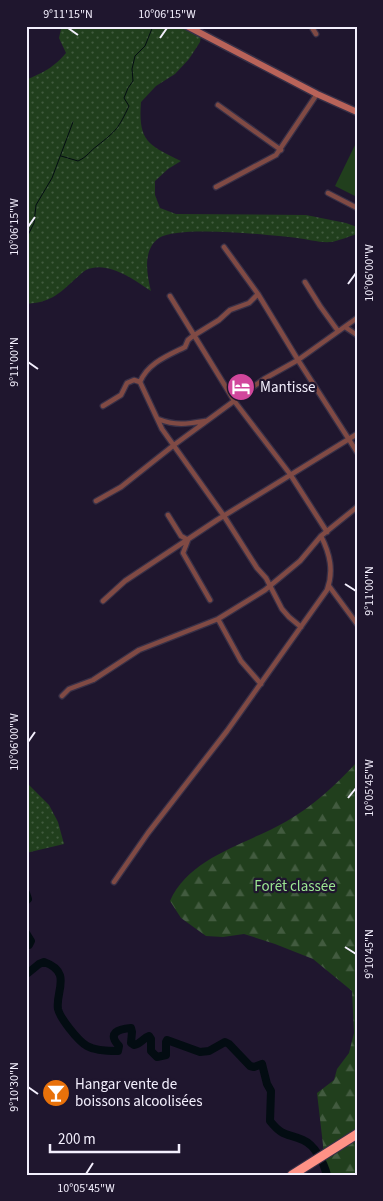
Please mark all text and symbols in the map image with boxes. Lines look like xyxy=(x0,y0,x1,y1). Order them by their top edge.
text: 9°11'15"N xyxy=(43,6,93,23)
text: 10°06'15"W xyxy=(138,6,196,23)
text: 10°06'15"W xyxy=(6,198,23,256)
text: 10°06'00"W xyxy=(361,244,378,302)
text: 9°11'00"N xyxy=(6,337,23,387)
hotel icon: Mantisse xyxy=(226,372,256,402)
place label: Mantisse xyxy=(260,377,315,398)
text: 9°11'00"N xyxy=(361,566,378,616)
text: 10°06'00"W xyxy=(6,713,23,771)
text: 10°05'45"W xyxy=(361,759,378,817)
park label: Forêt classée xyxy=(254,876,336,897)
text: 9°10'45"N xyxy=(361,929,378,979)
text: 9°10'30"N xyxy=(6,1062,23,1112)
place label: Hangar vente de boissons alcoolisées xyxy=(75,1074,202,1112)
bar icon: Hangar vente de boissons alcoolisées xyxy=(41,1078,71,1108)
scale bar xyxy=(50,1121,179,1153)
text: 200 m xyxy=(58,1129,96,1150)
text: 10°05'45"W xyxy=(57,1180,115,1197)

